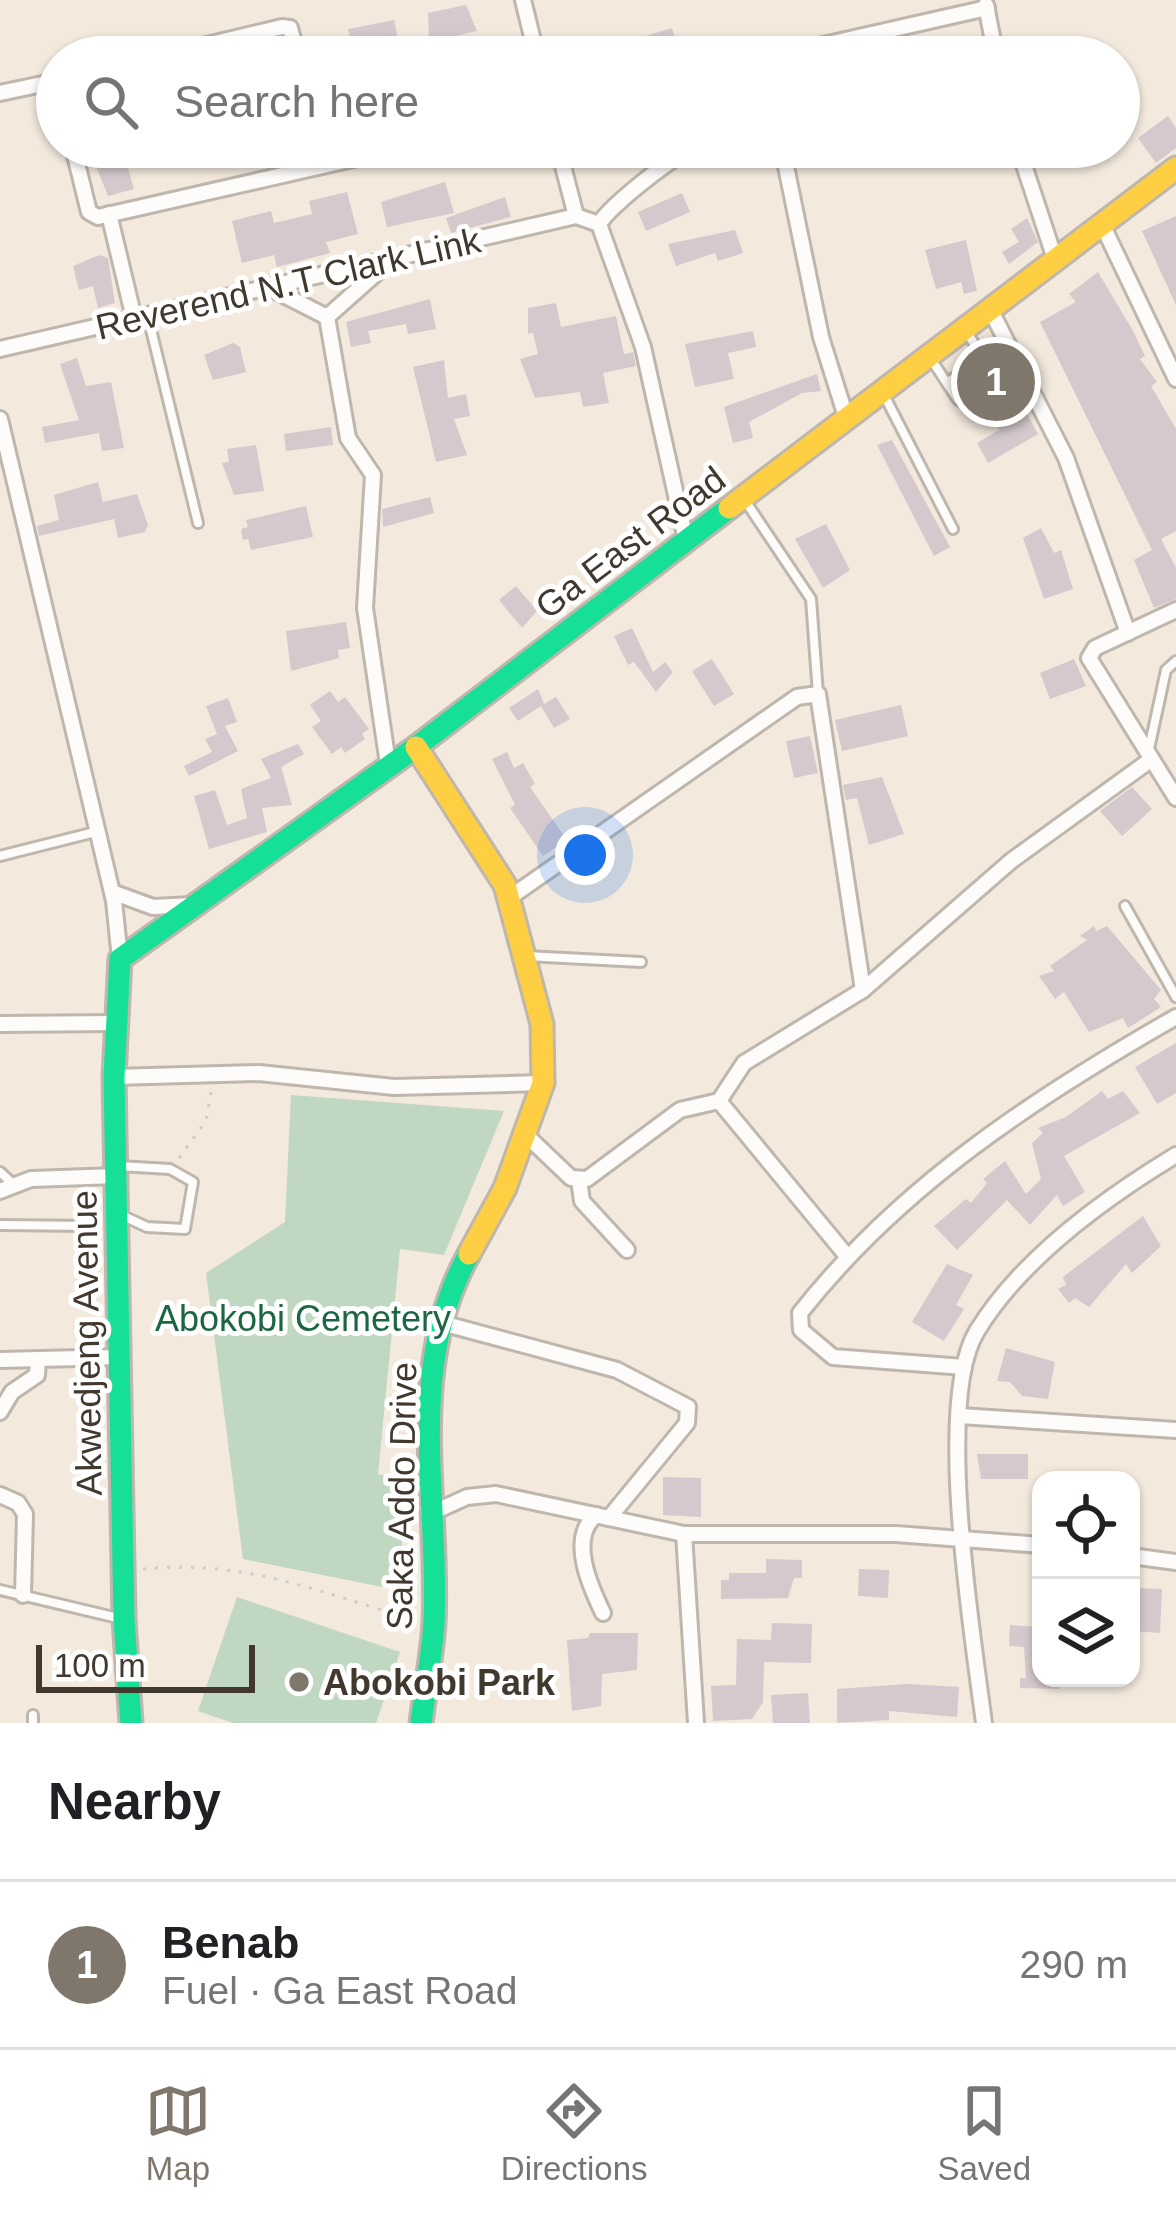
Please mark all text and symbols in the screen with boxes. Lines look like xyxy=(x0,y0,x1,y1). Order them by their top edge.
search box xyxy=(36,36,1140,168)
icon: search xyxy=(78,69,144,135)
text: Search here xyxy=(174,76,419,127)
street label: Reverend N.T Clark Link xyxy=(92,219,485,348)
pin: 1 xyxy=(957,337,1035,427)
street label: Ga East Road xyxy=(528,458,733,627)
your location xyxy=(555,825,615,885)
street label: Akwedjeng Avenue xyxy=(63,1190,110,1496)
park label: Abokobi Cemetery xyxy=(155,1298,451,1339)
street label: Saka Addo Drive xyxy=(379,1362,424,1630)
map controls xyxy=(1032,1471,1140,1687)
button: locate xyxy=(1032,1471,1140,1579)
button: layers xyxy=(1032,1579,1140,1687)
scale bar xyxy=(36,1639,255,1692)
text: 100 m xyxy=(54,1647,146,1684)
place label: Abokobi Park xyxy=(323,1662,556,1703)
marker: Abokobi Park xyxy=(286,1669,312,1695)
text: Nearby xyxy=(48,1773,221,1830)
text: Benab xyxy=(162,1917,300,1968)
text: 1 xyxy=(76,1943,98,1986)
text: 290 m xyxy=(1020,1943,1128,1986)
text: Fuel · Ga East Road xyxy=(162,1969,518,2012)
tab: Map xyxy=(145,2078,211,2188)
tab: Directions xyxy=(501,2078,648,2188)
tab: Saved xyxy=(937,2078,1031,2188)

